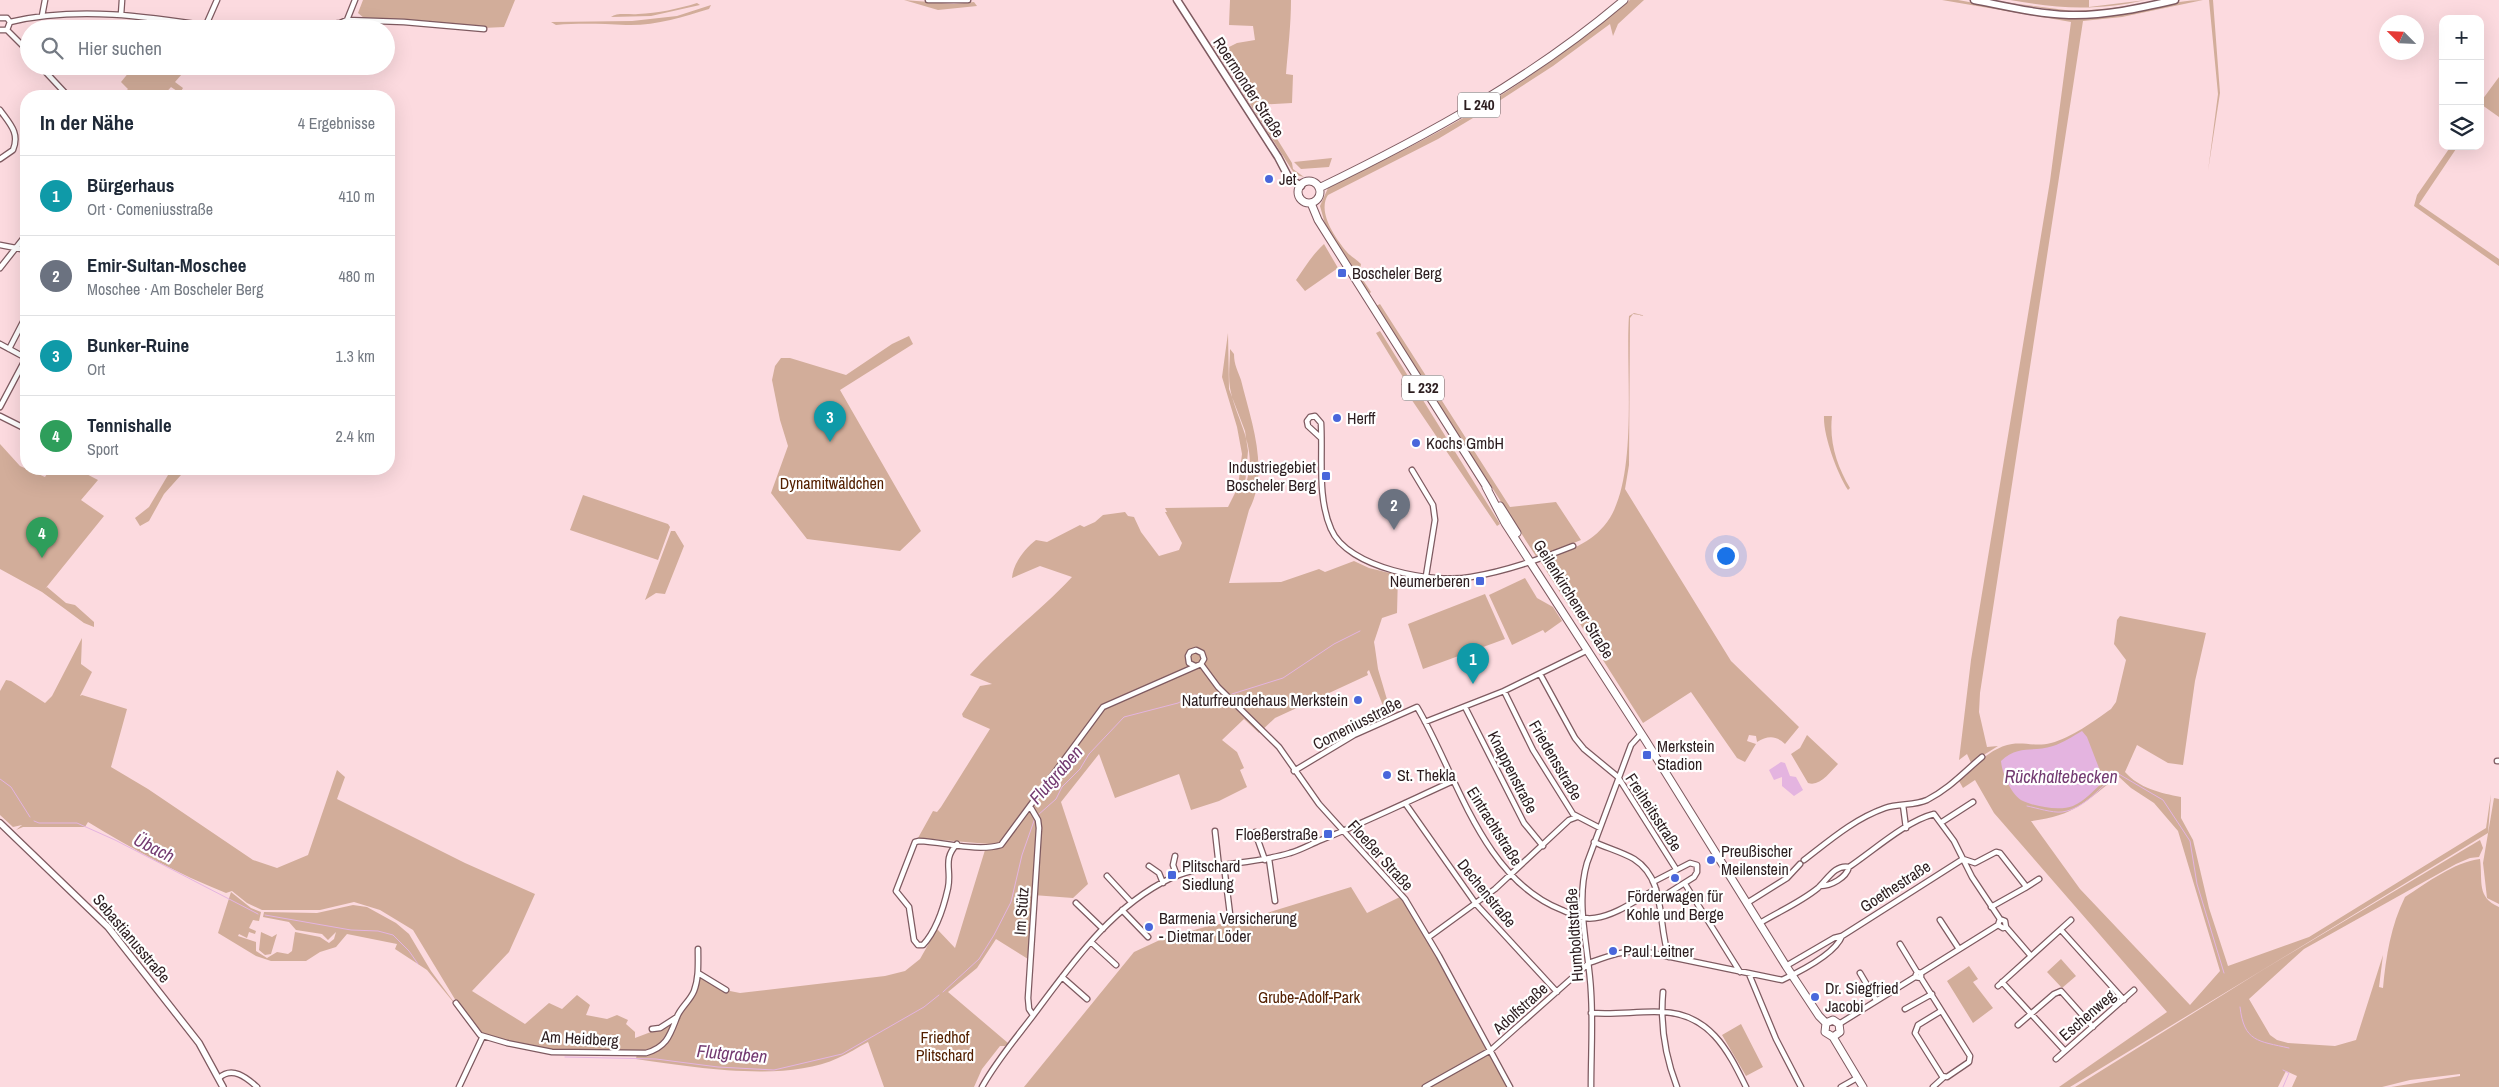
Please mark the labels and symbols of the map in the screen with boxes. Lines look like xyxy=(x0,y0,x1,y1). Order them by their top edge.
north arrow xyxy=(2379,15,2424,60)
street label: Roermonder Straße xyxy=(1208,32,1290,142)
road number: L 240 xyxy=(1458,92,1500,118)
place label: Jet xyxy=(1279,168,1297,190)
marker: Jet xyxy=(1263,173,1275,185)
place label: Boscheler Berg xyxy=(1352,262,1442,284)
marker: Boscheler Berg xyxy=(1336,267,1348,279)
road number: L 232 xyxy=(1402,376,1444,400)
pin: 3 xyxy=(814,401,846,442)
place label: Herff xyxy=(1347,407,1376,429)
marker: Herff xyxy=(1331,412,1343,424)
place label: Kochs GmbH xyxy=(1426,432,1504,454)
marker: Kochs GmbH xyxy=(1410,437,1422,449)
place label: Industriegebiet Boscheler Berg xyxy=(1226,456,1317,496)
marker: Industriegebiet Boscheler Berg xyxy=(1320,470,1332,482)
park label: Dynamitwäldchen xyxy=(780,472,884,494)
pin: 2 xyxy=(1378,489,1410,530)
pin: 4 xyxy=(26,517,58,558)
street label: Geilenkirchener Straße xyxy=(1529,535,1619,663)
your location xyxy=(1713,543,1739,569)
place label: Neumerberen xyxy=(1390,570,1470,592)
marker: Neumerberen xyxy=(1474,575,1486,587)
pin: 1 xyxy=(1457,643,1489,684)
place label: Naturfreundehaus Merkstein xyxy=(1182,689,1348,711)
street label: Comeniusstraße xyxy=(1309,691,1405,755)
marker: Naturfreundehaus Merkstein xyxy=(1352,694,1364,706)
street label: Friedensstraße xyxy=(1524,716,1588,804)
street label: Knappenstraße xyxy=(1483,727,1543,817)
place label: Merkstein Stadion xyxy=(1657,735,1715,775)
water label: Flutgraben xyxy=(1023,740,1088,809)
marker: Merkstein Stadion xyxy=(1641,749,1653,761)
place label: St. Thekla xyxy=(1397,764,1457,786)
water label: Rückhaltebecken xyxy=(2004,764,2118,789)
marker: St. Thekla xyxy=(1381,769,1393,781)
street label: Freiheitsstraße xyxy=(1621,769,1687,855)
street label: Eintrachtstraße xyxy=(1462,782,1528,870)
street label: Floeßer Straße xyxy=(1343,815,1419,895)
place label: Floeßerstraße xyxy=(1236,823,1318,845)
water label: Übach xyxy=(130,827,179,868)
marker: Floeßerstraße xyxy=(1322,828,1334,840)
place label: Preußischer Meilenstein xyxy=(1721,840,1793,880)
street label: Dechenstraße xyxy=(1453,854,1521,932)
marker: Preußischer Meilenstein xyxy=(1705,854,1717,866)
place label: Plitschard Siedlung xyxy=(1182,855,1240,895)
street label: Goethestraße xyxy=(1855,855,1935,917)
marker: Plitschard Siedlung xyxy=(1166,869,1178,881)
marker: Förderwagen für Kohle und Berge xyxy=(1669,872,1681,884)
place label: Förderwagen für Kohle und Berge xyxy=(1626,885,1724,925)
street label: Im Stütz xyxy=(1008,886,1034,936)
street label: Humboldtstraße xyxy=(1560,888,1588,982)
street label: Sebastianusstraße xyxy=(88,889,176,987)
place label: Barmenia Versicherung - Dietmar Löder xyxy=(1159,907,1298,947)
marker: Barmenia Versicherung - Dietmar Löder xyxy=(1143,921,1155,933)
place label: Paul Leitner xyxy=(1623,940,1694,962)
marker: Paul Leitner xyxy=(1607,945,1619,957)
street label: Adolfstraße xyxy=(1487,977,1552,1039)
place label: Dr. Siegfried Jacobi xyxy=(1825,977,1899,1017)
street label: Eschenweg xyxy=(2054,984,2120,1046)
park label: Grube-Adolf-Park xyxy=(1258,986,1360,1008)
marker: Dr. Siegfried Jacobi xyxy=(1809,991,1821,1003)
street label: Am Heidberg xyxy=(540,1025,620,1051)
park label: Friedhof Plitschard xyxy=(916,1026,974,1066)
water label: Flutgraben xyxy=(696,1038,768,1069)

